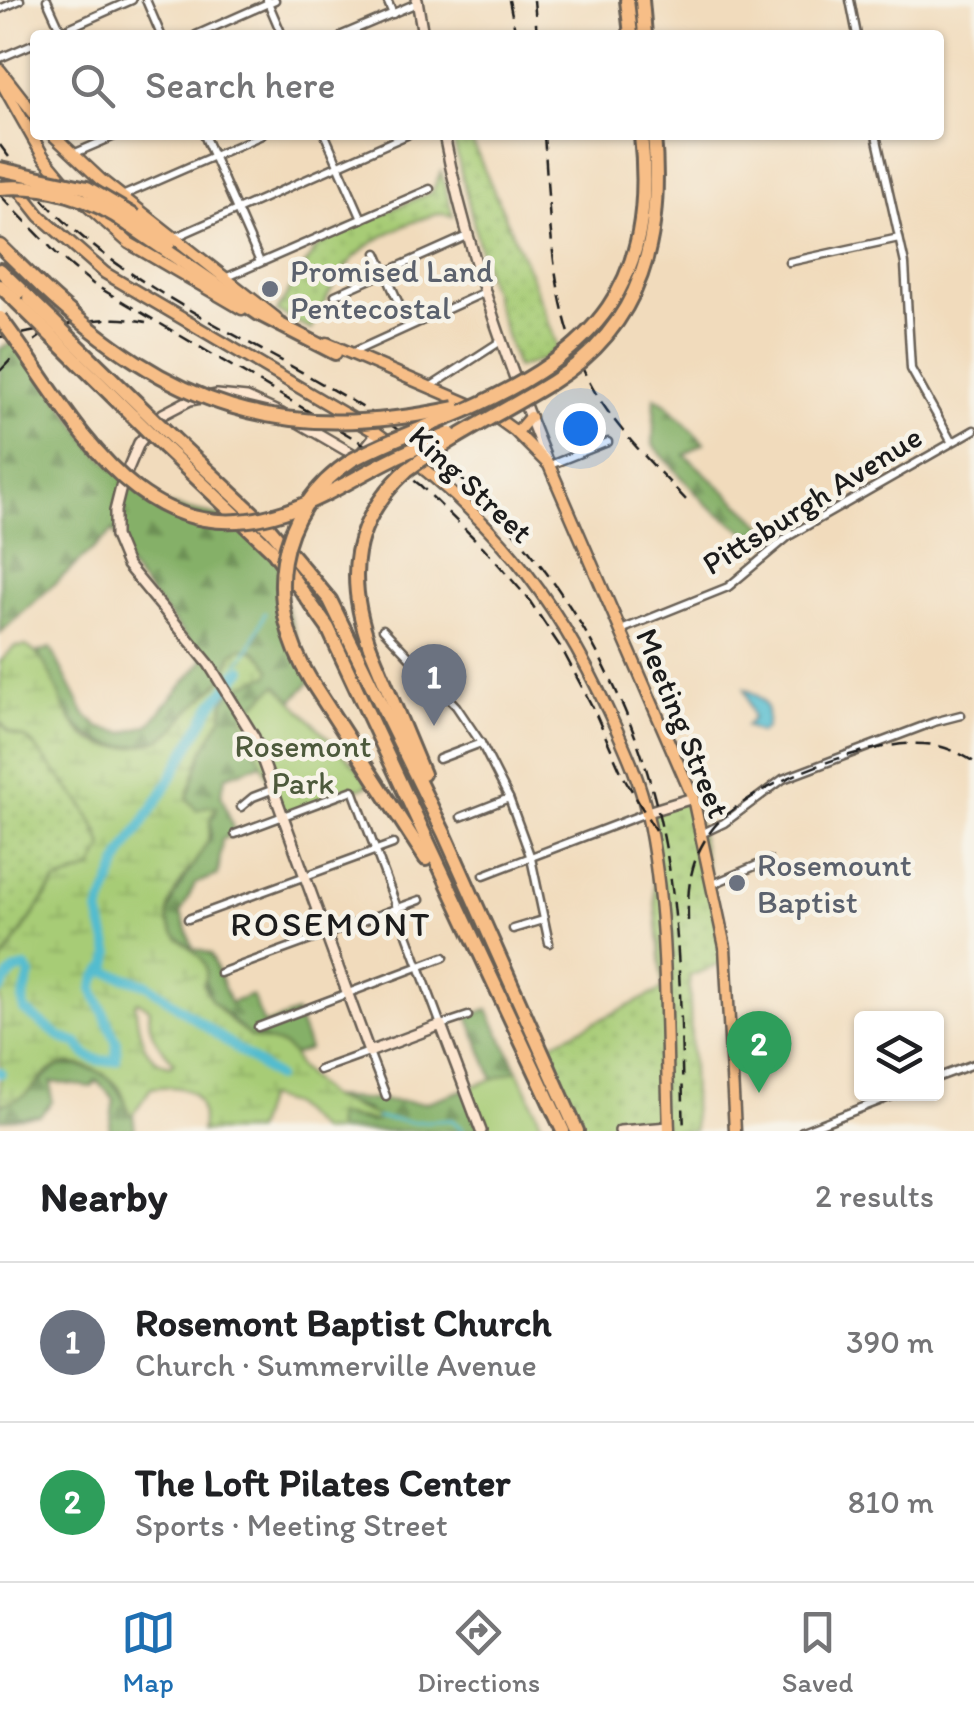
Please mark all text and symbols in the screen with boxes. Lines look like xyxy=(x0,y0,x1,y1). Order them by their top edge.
search box xyxy=(30,30,944,140)
icon: search xyxy=(65,58,120,113)
text: Search here xyxy=(145,62,336,108)
place label: Promised Land Pentecostal xyxy=(290,252,493,327)
marker: Promised Land Pentecostal xyxy=(259,278,281,300)
your location xyxy=(555,403,606,454)
street label: King Street xyxy=(401,417,541,551)
street label: Pittsburgh Avenue xyxy=(695,417,929,583)
street label: Meeting Street xyxy=(628,623,738,823)
pin: 1 xyxy=(402,644,466,726)
park label: Rosemont Park xyxy=(234,727,372,802)
place label: Rosemount Baptist xyxy=(757,846,912,921)
marker: Rosemount Baptist xyxy=(726,872,748,894)
district label: ROSEMONT xyxy=(230,903,432,945)
pin: 2 xyxy=(726,1010,792,1093)
map controls xyxy=(854,1011,944,1101)
button: layers xyxy=(854,1011,944,1101)
text: Nearby xyxy=(40,1171,167,1222)
text: 2 results xyxy=(815,1177,934,1215)
text: Rosemont Baptist Church xyxy=(135,1300,552,1346)
text: 1 xyxy=(65,1323,80,1361)
text: 390 m xyxy=(846,1323,934,1361)
text: Church · Summerville Avenue xyxy=(135,1346,537,1384)
text: The Loft Pilates Center xyxy=(135,1460,510,1506)
text: 2 xyxy=(64,1483,81,1521)
text: 810 m xyxy=(848,1483,934,1521)
text: Sports · Meeting Street xyxy=(135,1506,448,1544)
tab: Map xyxy=(121,1605,176,1699)
tab: Directions xyxy=(417,1605,540,1699)
tab: Saved xyxy=(782,1605,853,1699)

